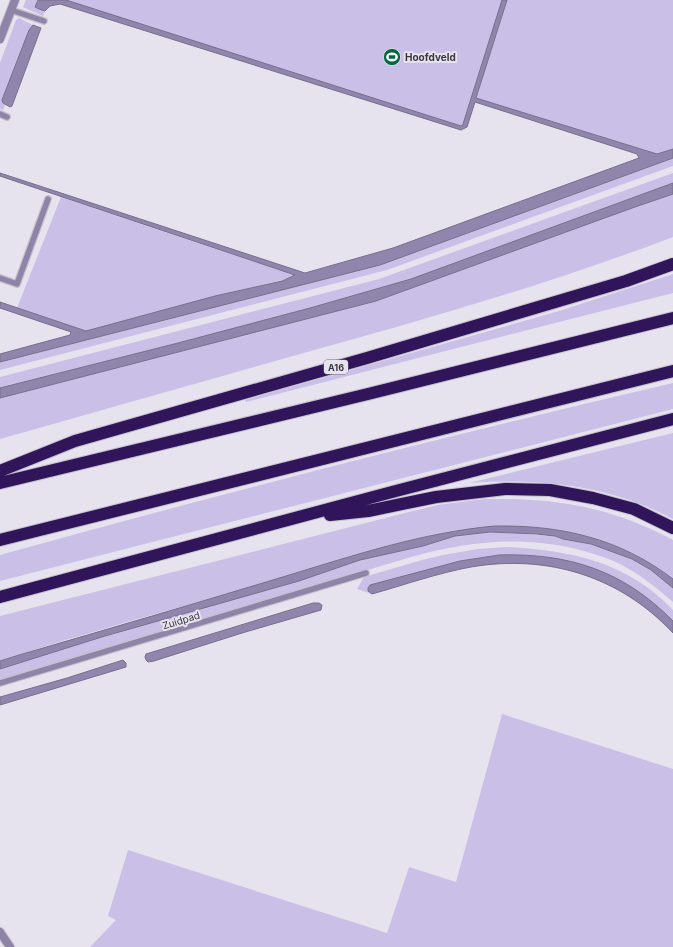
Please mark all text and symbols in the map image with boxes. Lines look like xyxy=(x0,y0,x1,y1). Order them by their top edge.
sports icon: Hoofdveld xyxy=(382,47,402,67)
place label: Hoofdveld xyxy=(405,51,456,63)
road number: A16 xyxy=(324,360,348,374)
street label: Zuidpad xyxy=(161,609,201,631)

